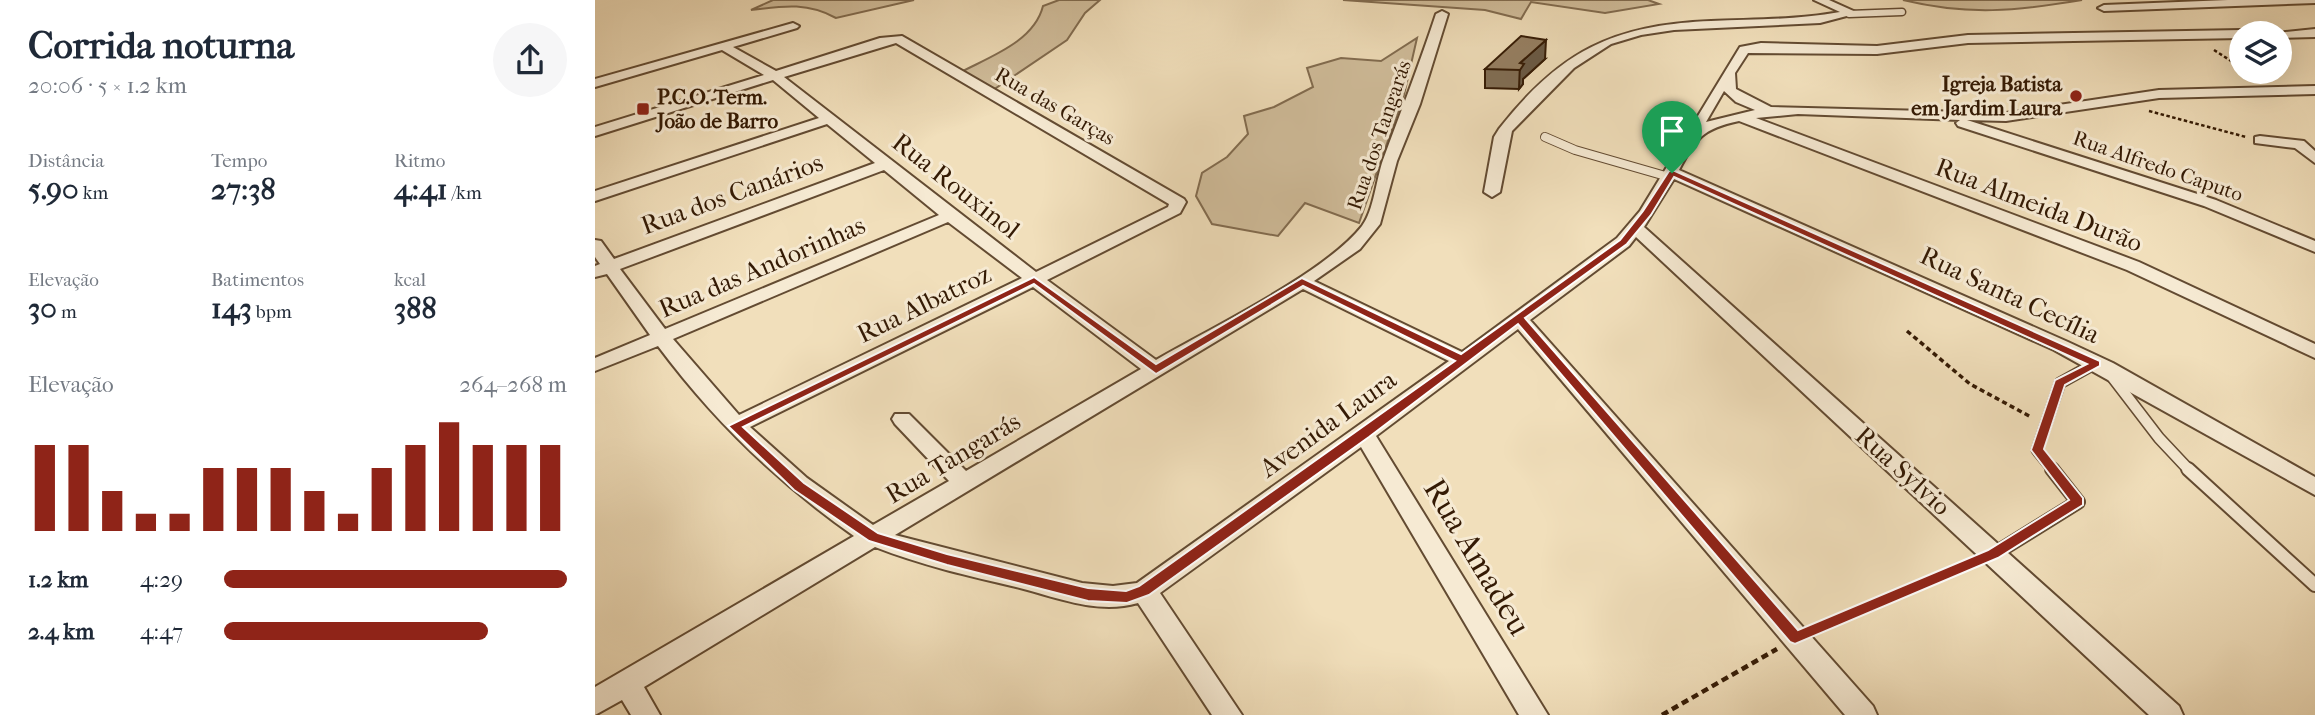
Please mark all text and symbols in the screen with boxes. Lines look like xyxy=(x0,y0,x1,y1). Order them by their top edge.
map controls xyxy=(2229,21,2292,84)
button: layers xyxy=(2229,21,2292,84)
text: Corrida noturna xyxy=(28,23,294,68)
button: share xyxy=(493,23,567,97)
street label: Rua dos Tangarás xyxy=(1342,57,1416,213)
street label: Rua das Garças xyxy=(991,62,1119,150)
text: 20:06 · 5 × 1.2 km xyxy=(28,72,187,99)
place label: Igreja Batista em Jardim Laura xyxy=(1911,72,2063,120)
place label: P.C.O. Term. João de Barro xyxy=(655,85,778,133)
marker: Igreja Batista em Jardim Laura xyxy=(2068,88,2084,104)
marker: P.C.O. Term. João de Barro xyxy=(635,101,651,117)
pin xyxy=(1642,101,1702,173)
icon: arrive xyxy=(1653,112,1691,150)
street label: Rua Alfredo Caputo xyxy=(2070,126,2246,206)
street label: Rua Rouxinol xyxy=(886,127,1026,245)
street label: Rua dos Canários xyxy=(637,147,827,241)
text: Distância xyxy=(28,150,104,172)
text: Tempo xyxy=(211,150,267,172)
text: Ritmo xyxy=(394,150,445,172)
street label: Rua Almeida Durão xyxy=(1931,151,2147,259)
text: 5.90 xyxy=(28,172,79,207)
text: 27:38 xyxy=(211,172,276,207)
text: 4:41 xyxy=(394,172,447,207)
text: km xyxy=(79,182,108,204)
text: /km xyxy=(447,182,482,204)
street label: Rua das Andorinhas xyxy=(654,210,870,324)
street label: Rua Santa Cecília xyxy=(1915,240,2106,351)
street label: Rua Albatroz xyxy=(852,258,996,350)
text: Elevação xyxy=(28,269,99,291)
text: Batimentos xyxy=(211,269,304,291)
text: kcal xyxy=(394,269,426,291)
text: 30 xyxy=(28,291,57,326)
text: 143 xyxy=(211,291,252,326)
text: 388 xyxy=(394,291,436,326)
text: m xyxy=(57,301,77,323)
text: bpm xyxy=(252,301,292,323)
street label: Avenida Laura xyxy=(1253,363,1403,485)
text: Elevação xyxy=(28,371,114,398)
text: 264–268 m xyxy=(459,371,567,398)
street label: Rua Tangarás xyxy=(880,406,1026,510)
street label: Rua Sylvio xyxy=(1849,420,1957,522)
street label: Rua Amadeu xyxy=(1416,472,1538,642)
text: 1.2 km xyxy=(28,566,88,593)
text: 4:29 xyxy=(140,566,183,593)
text: 2.4 km xyxy=(28,618,94,645)
text: 4:47 xyxy=(140,618,183,645)

